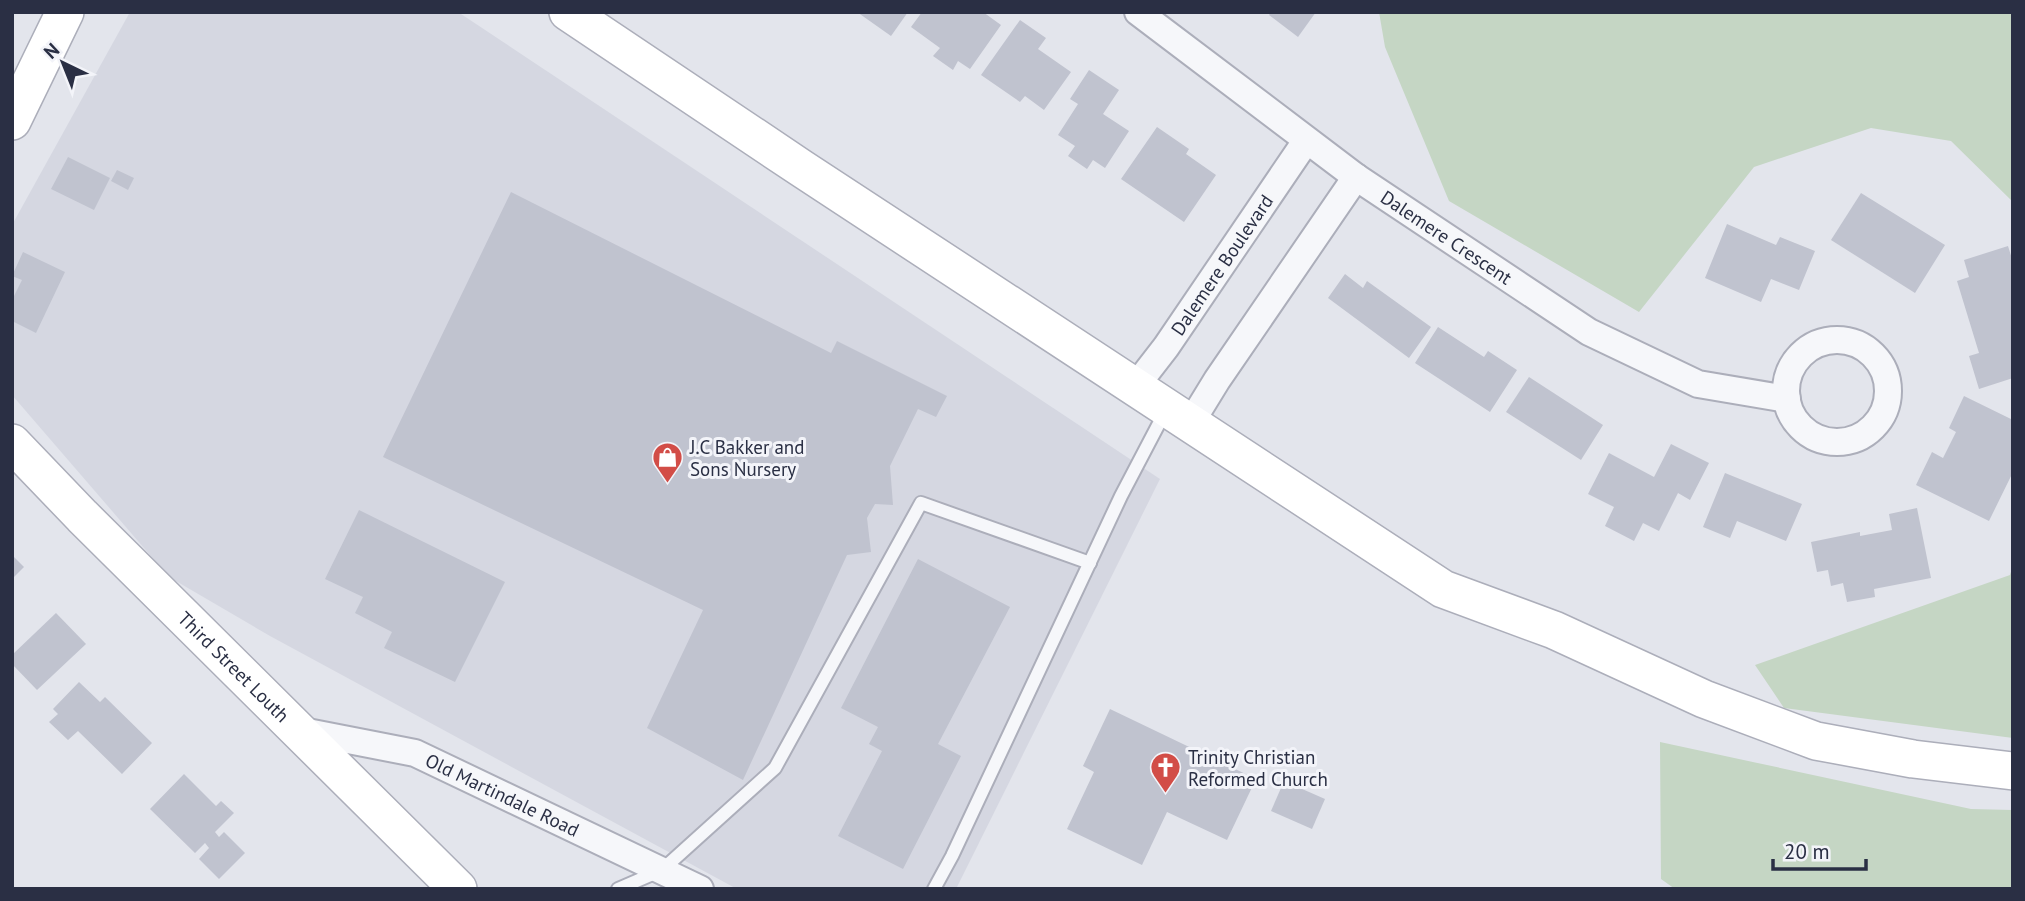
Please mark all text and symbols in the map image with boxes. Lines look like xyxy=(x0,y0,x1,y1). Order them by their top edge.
north arrow xyxy=(28,28,98,98)
text: N xyxy=(39,38,64,64)
street label: Dalemere Crescent xyxy=(1376,185,1517,290)
street label: Dalemere Boulevard xyxy=(1166,190,1278,340)
place label: J.C Bakker and Sons Nursery xyxy=(689,435,804,481)
shop icon: J.C Bakker and Sons Nursery xyxy=(650,441,684,485)
street label: Third Street Louth xyxy=(173,606,295,727)
place label: Trinity Christian Reformed Church xyxy=(1188,745,1328,791)
street label: Old Martindale Road xyxy=(422,748,583,842)
church icon: Trinity Christian Reformed Church xyxy=(1148,751,1182,795)
scale bar xyxy=(1773,828,1866,872)
text: 20 m xyxy=(1784,838,1830,865)

